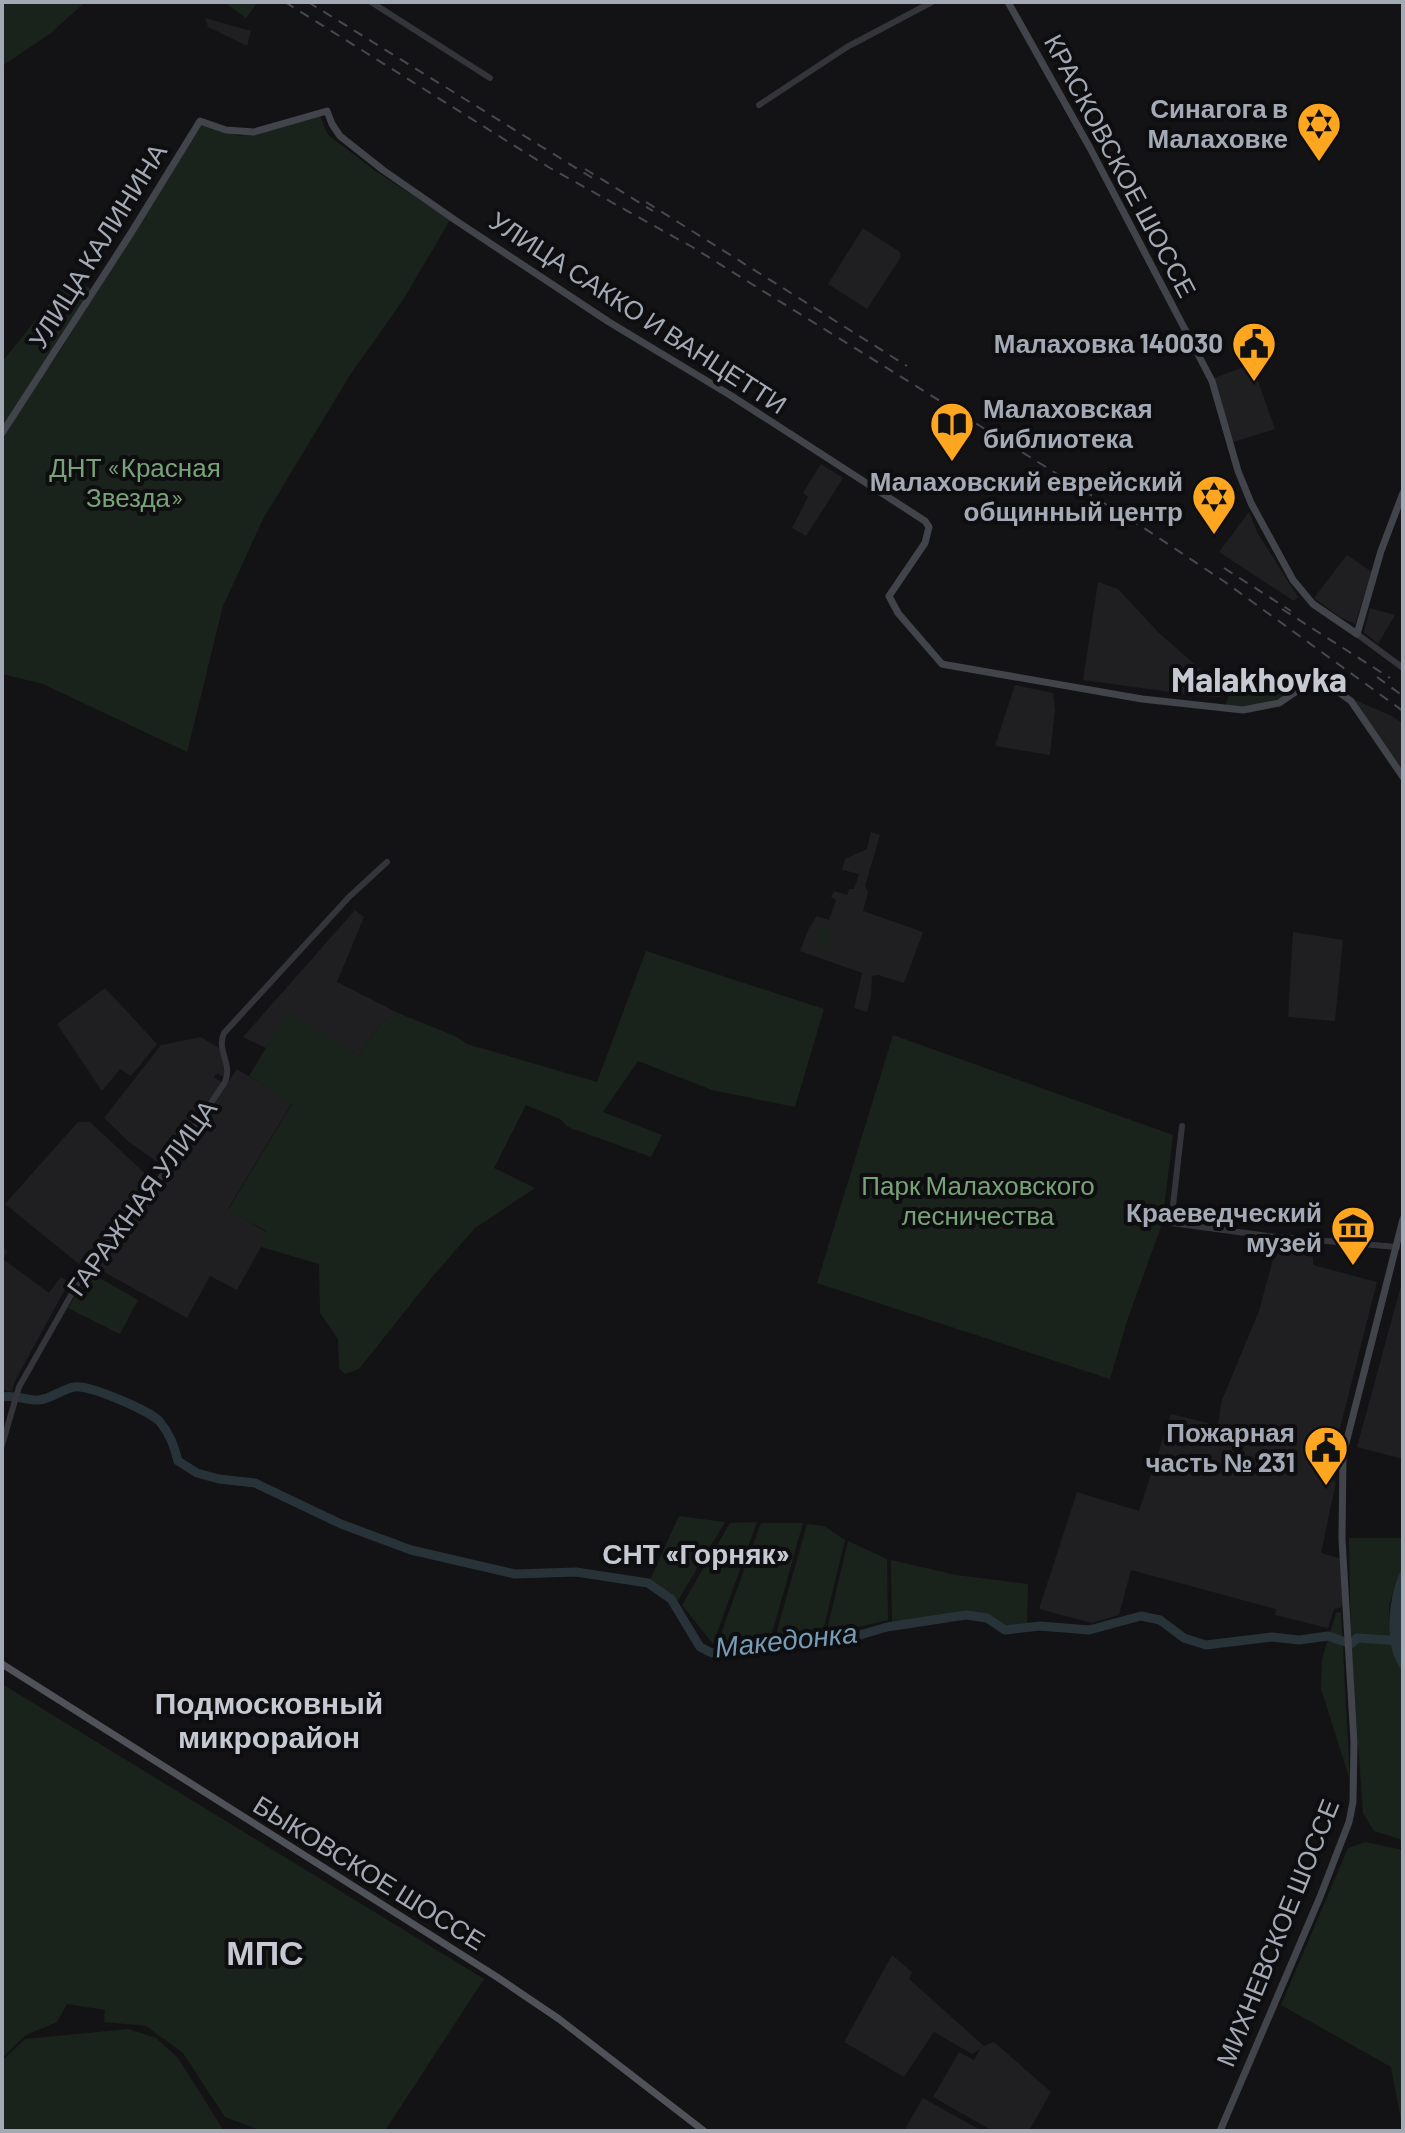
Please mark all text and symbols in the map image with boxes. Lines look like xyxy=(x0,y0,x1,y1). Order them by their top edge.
street label: КРАСКОВСКОЕ ШОССЕ xyxy=(1039,29,1204,302)
place label: Синагога в Малаховке xyxy=(1147,92,1288,153)
synagogue icon: Синагога в Малаховке xyxy=(1295,100,1343,163)
street label: УЛИЦА КАЛИНИНА xyxy=(21,137,173,353)
street label: УЛИЦА САККО И ВАНЦЕТТИ xyxy=(485,204,793,419)
public building icon: Малаховка 140030 xyxy=(1230,320,1278,383)
place label: Малаховка 140030 xyxy=(994,327,1223,358)
place label: Малаховская библиотека xyxy=(983,392,1153,453)
library icon: Малаховская библиотека xyxy=(928,400,976,463)
park label: ДНТ «Красная Звезда» xyxy=(49,451,221,512)
place label: Малаховский еврейский общинный центр xyxy=(870,465,1183,526)
synagogue icon: Малаховский еврейский общинный центр xyxy=(1190,473,1238,536)
district label: Malakhovka xyxy=(1171,658,1347,699)
street label: ГАРАЖНАЯ УЛИЦА xyxy=(59,1093,223,1301)
park label: Парк Малаховского лесничества xyxy=(861,1169,1095,1230)
place label: Краеведческий музей xyxy=(1126,1196,1322,1257)
museum icon: Краеведческий музей xyxy=(1329,1204,1377,1267)
place label: Пожарная часть № 231 xyxy=(1146,1416,1295,1477)
public building icon: Пожарная часть № 231 xyxy=(1302,1424,1350,1487)
district label: СНТ «Горняк» xyxy=(602,1536,790,1570)
water label: Македонка xyxy=(713,1615,859,1663)
district label: Подмосковный микрорайон xyxy=(155,1684,383,1754)
street label: БЫКОВСКОЕ ШОССЕ xyxy=(248,1788,491,1956)
street label: МИХНЕВСКОЕ ШОССЕ xyxy=(1209,1794,1344,2071)
district label: МПС xyxy=(226,1931,304,1972)

